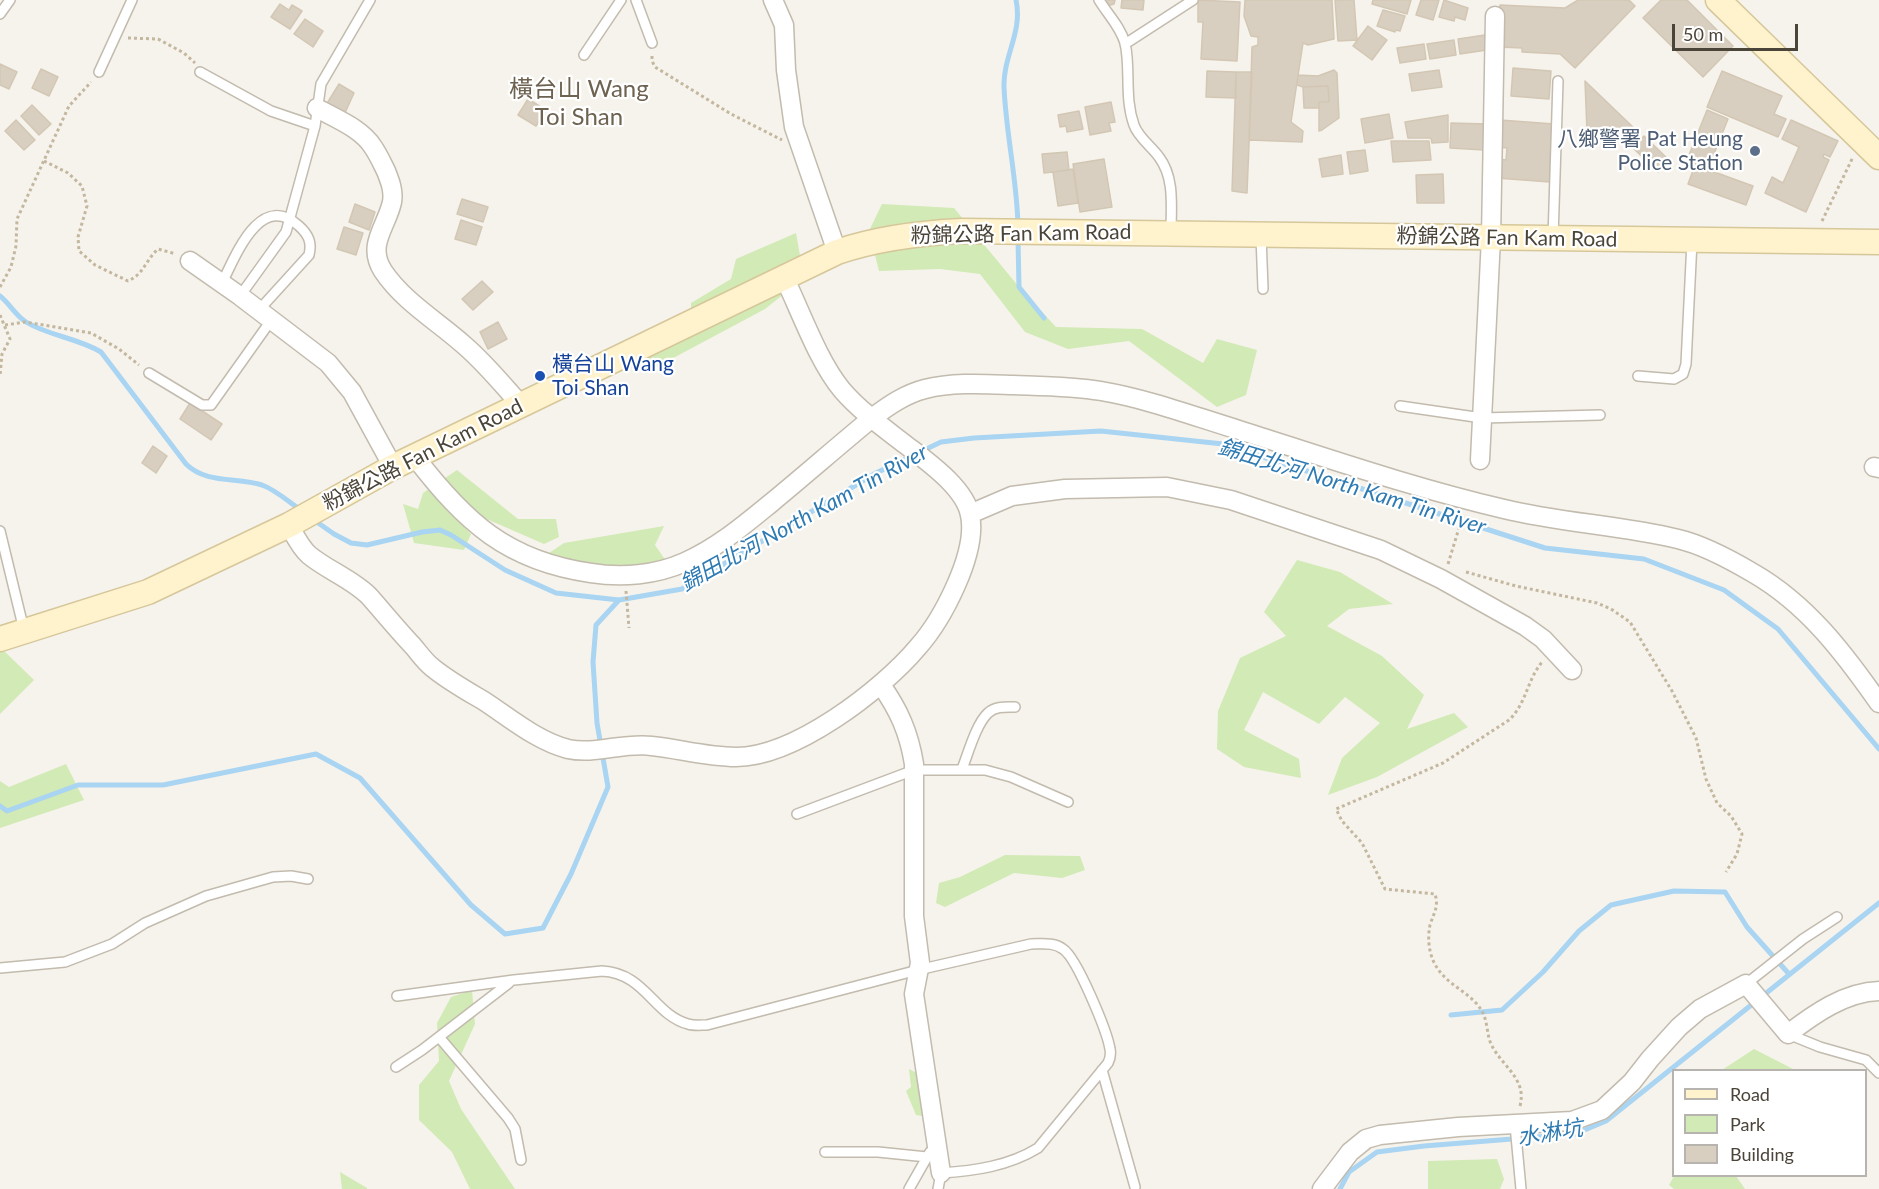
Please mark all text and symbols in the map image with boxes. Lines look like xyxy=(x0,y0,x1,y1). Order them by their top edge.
scale bar xyxy=(1675,12,1801,50)
text: 50 m xyxy=(1683,23,1723,45)
district label: 橫台山 Wang Toi Shan xyxy=(509,75,649,131)
place label: 八鄉警署 Pat Heung Police Station xyxy=(1557,126,1743,176)
marker: 八鄉警署 Pat Heung Police Station xyxy=(1748,144,1762,158)
street label: 粉錦公路 Fan Kam Road xyxy=(910,219,1132,249)
street label: 粉錦公路 Fan Kam Road xyxy=(1396,223,1618,253)
place label: 橫台山 Wang Toi Shan xyxy=(552,351,674,401)
marker: 橫台山 Wang Toi Shan xyxy=(533,369,547,383)
street label: 粉錦公路 Fan Kam Road xyxy=(319,394,527,516)
water label: 錦田北河 North Kam Tin River xyxy=(1215,434,1489,540)
water label: 錦田北河 North Kam Tin River xyxy=(676,439,932,597)
legend xyxy=(1672,1069,1867,1177)
text: Road xyxy=(1730,1083,1770,1105)
text: Park xyxy=(1730,1113,1765,1135)
water label: 水淋坑 xyxy=(1515,1115,1585,1151)
text: Building xyxy=(1730,1143,1794,1165)

